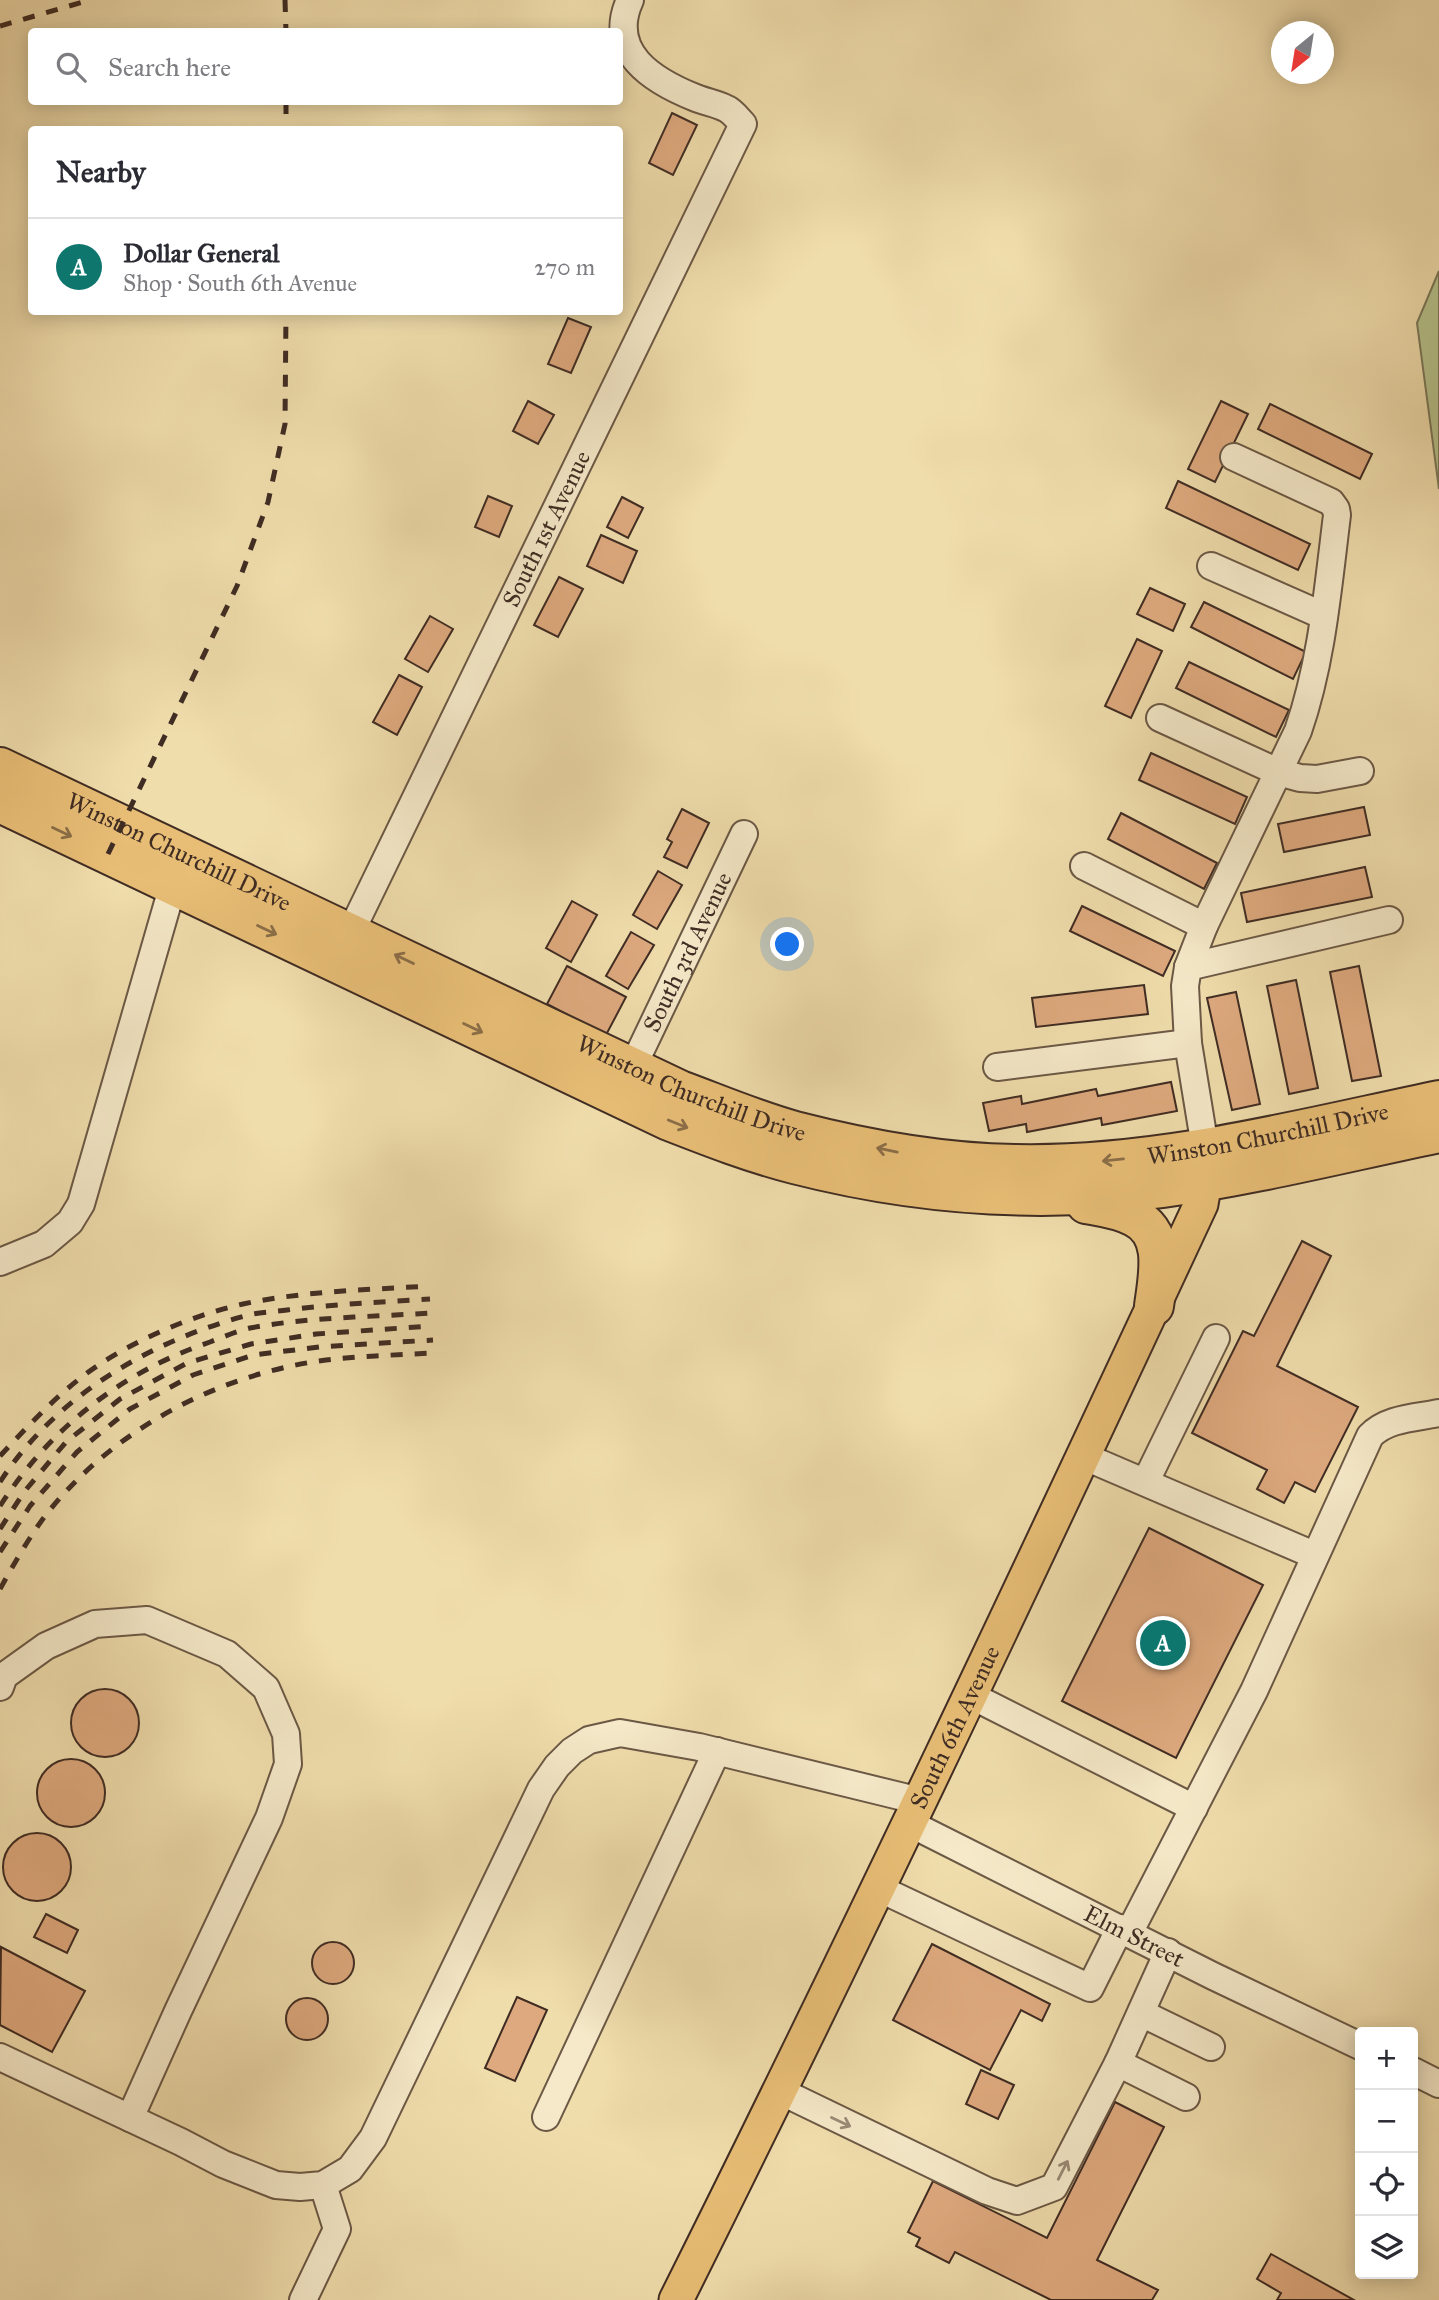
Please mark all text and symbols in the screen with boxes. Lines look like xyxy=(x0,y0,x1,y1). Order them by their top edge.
north arrow xyxy=(1271,21,1334,84)
search box xyxy=(28,28,623,105)
icon: search xyxy=(52,48,90,86)
text: Search here xyxy=(108,51,231,83)
text: Nearby xyxy=(56,154,146,190)
text: Dollar General xyxy=(123,237,280,269)
text: A xyxy=(71,253,87,281)
text: 270 m xyxy=(534,253,595,281)
text: Shop · South 6th Avenue xyxy=(123,269,357,297)
street label: South 1st Avenue xyxy=(496,446,597,612)
street label: Winston Churchill Drive xyxy=(62,786,296,918)
one-way arrow xyxy=(51,826,72,839)
street label: South 3rd Avenue xyxy=(637,867,739,1037)
one-way arrow xyxy=(256,924,277,937)
your location xyxy=(770,927,804,961)
one-way arrow xyxy=(394,952,415,966)
one-way arrow xyxy=(462,1022,483,1035)
street label: Winston Churchill Drive xyxy=(572,1028,809,1148)
street label: Winston Churchill Drive xyxy=(1145,1096,1391,1171)
one-way arrow xyxy=(667,1119,689,1132)
one-way arrow xyxy=(876,1143,899,1157)
one-way arrow xyxy=(1103,1154,1125,1167)
pin: A xyxy=(1140,1617,1186,1669)
street label: South 6th Avenue xyxy=(903,1641,1007,1814)
street label: Elm Street xyxy=(1079,1898,1190,1974)
map controls xyxy=(1355,2027,1418,2279)
button: + xyxy=(1355,2027,1418,2090)
button: − xyxy=(1355,2090,1418,2153)
one-way arrow xyxy=(830,2116,851,2130)
button: locate xyxy=(1355,2153,1418,2216)
one-way arrow xyxy=(1056,2160,1070,2181)
button: layers xyxy=(1355,2216,1418,2279)

